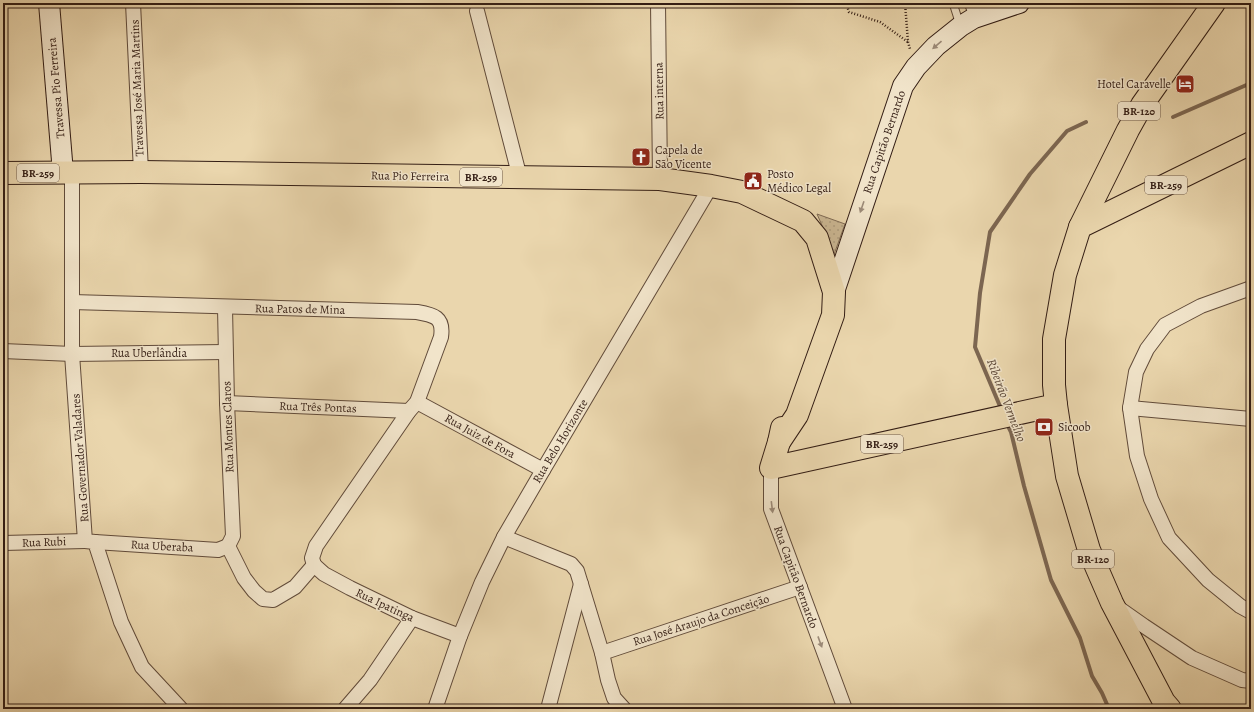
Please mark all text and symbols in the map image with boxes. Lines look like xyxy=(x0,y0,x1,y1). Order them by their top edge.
street label: Travessa José Maria Martins xyxy=(127,19,147,157)
street label: Travessa Pio Ferreira xyxy=(44,36,68,139)
one-way arrow xyxy=(932,41,942,50)
street label: Rua interna xyxy=(650,62,668,120)
hotel icon: Hotel Caravelle xyxy=(1174,73,1196,95)
place label: Hotel Caravelle xyxy=(1097,76,1171,92)
street label: Rua Capitão Bernardo xyxy=(859,88,909,196)
road number: BR-120 xyxy=(1118,102,1160,120)
place label: Capela de São Vicente xyxy=(655,142,712,172)
church icon: Capela de São Vicente xyxy=(630,146,652,168)
road number: BR-259 xyxy=(17,164,59,182)
place label: Posto Médico Legal xyxy=(767,166,831,196)
street label: Rua Pio Ferreira xyxy=(371,167,450,185)
road number: BR-259 xyxy=(460,168,502,186)
public building icon: Posto Médico Legal xyxy=(742,170,764,192)
road number: BR-259 xyxy=(1145,176,1187,194)
one-way arrow xyxy=(859,202,865,214)
street label: Rua Patos de Mina xyxy=(255,300,346,318)
street label: Rua Uberlândia xyxy=(111,345,187,361)
water label: Ribeirão Vermelho xyxy=(983,356,1030,444)
street label: Rua Montes Claros xyxy=(218,381,238,473)
street label: Rua Governador Valadares xyxy=(68,393,92,523)
street label: Rua Belo Horizonte xyxy=(529,396,591,486)
street label: Rua Três Pontas xyxy=(279,398,357,416)
street label: Rua Juiz de Fora xyxy=(442,410,519,462)
bank icon: Sicoob xyxy=(1033,416,1055,438)
place label: Sicoob xyxy=(1058,419,1091,435)
road number: BR-259 xyxy=(861,435,903,453)
one-way arrow xyxy=(769,501,775,513)
street label: Rua Capitão Bernardo xyxy=(770,523,822,631)
street label: Rua Rubi xyxy=(22,533,66,551)
street label: Rua Uberaba xyxy=(130,536,194,556)
road number: BR-120 xyxy=(1072,550,1114,568)
street label: Rua Ipatinga xyxy=(353,584,417,626)
street label: Rua José Araujo da Conceição xyxy=(631,590,771,650)
one-way arrow xyxy=(818,637,824,649)

